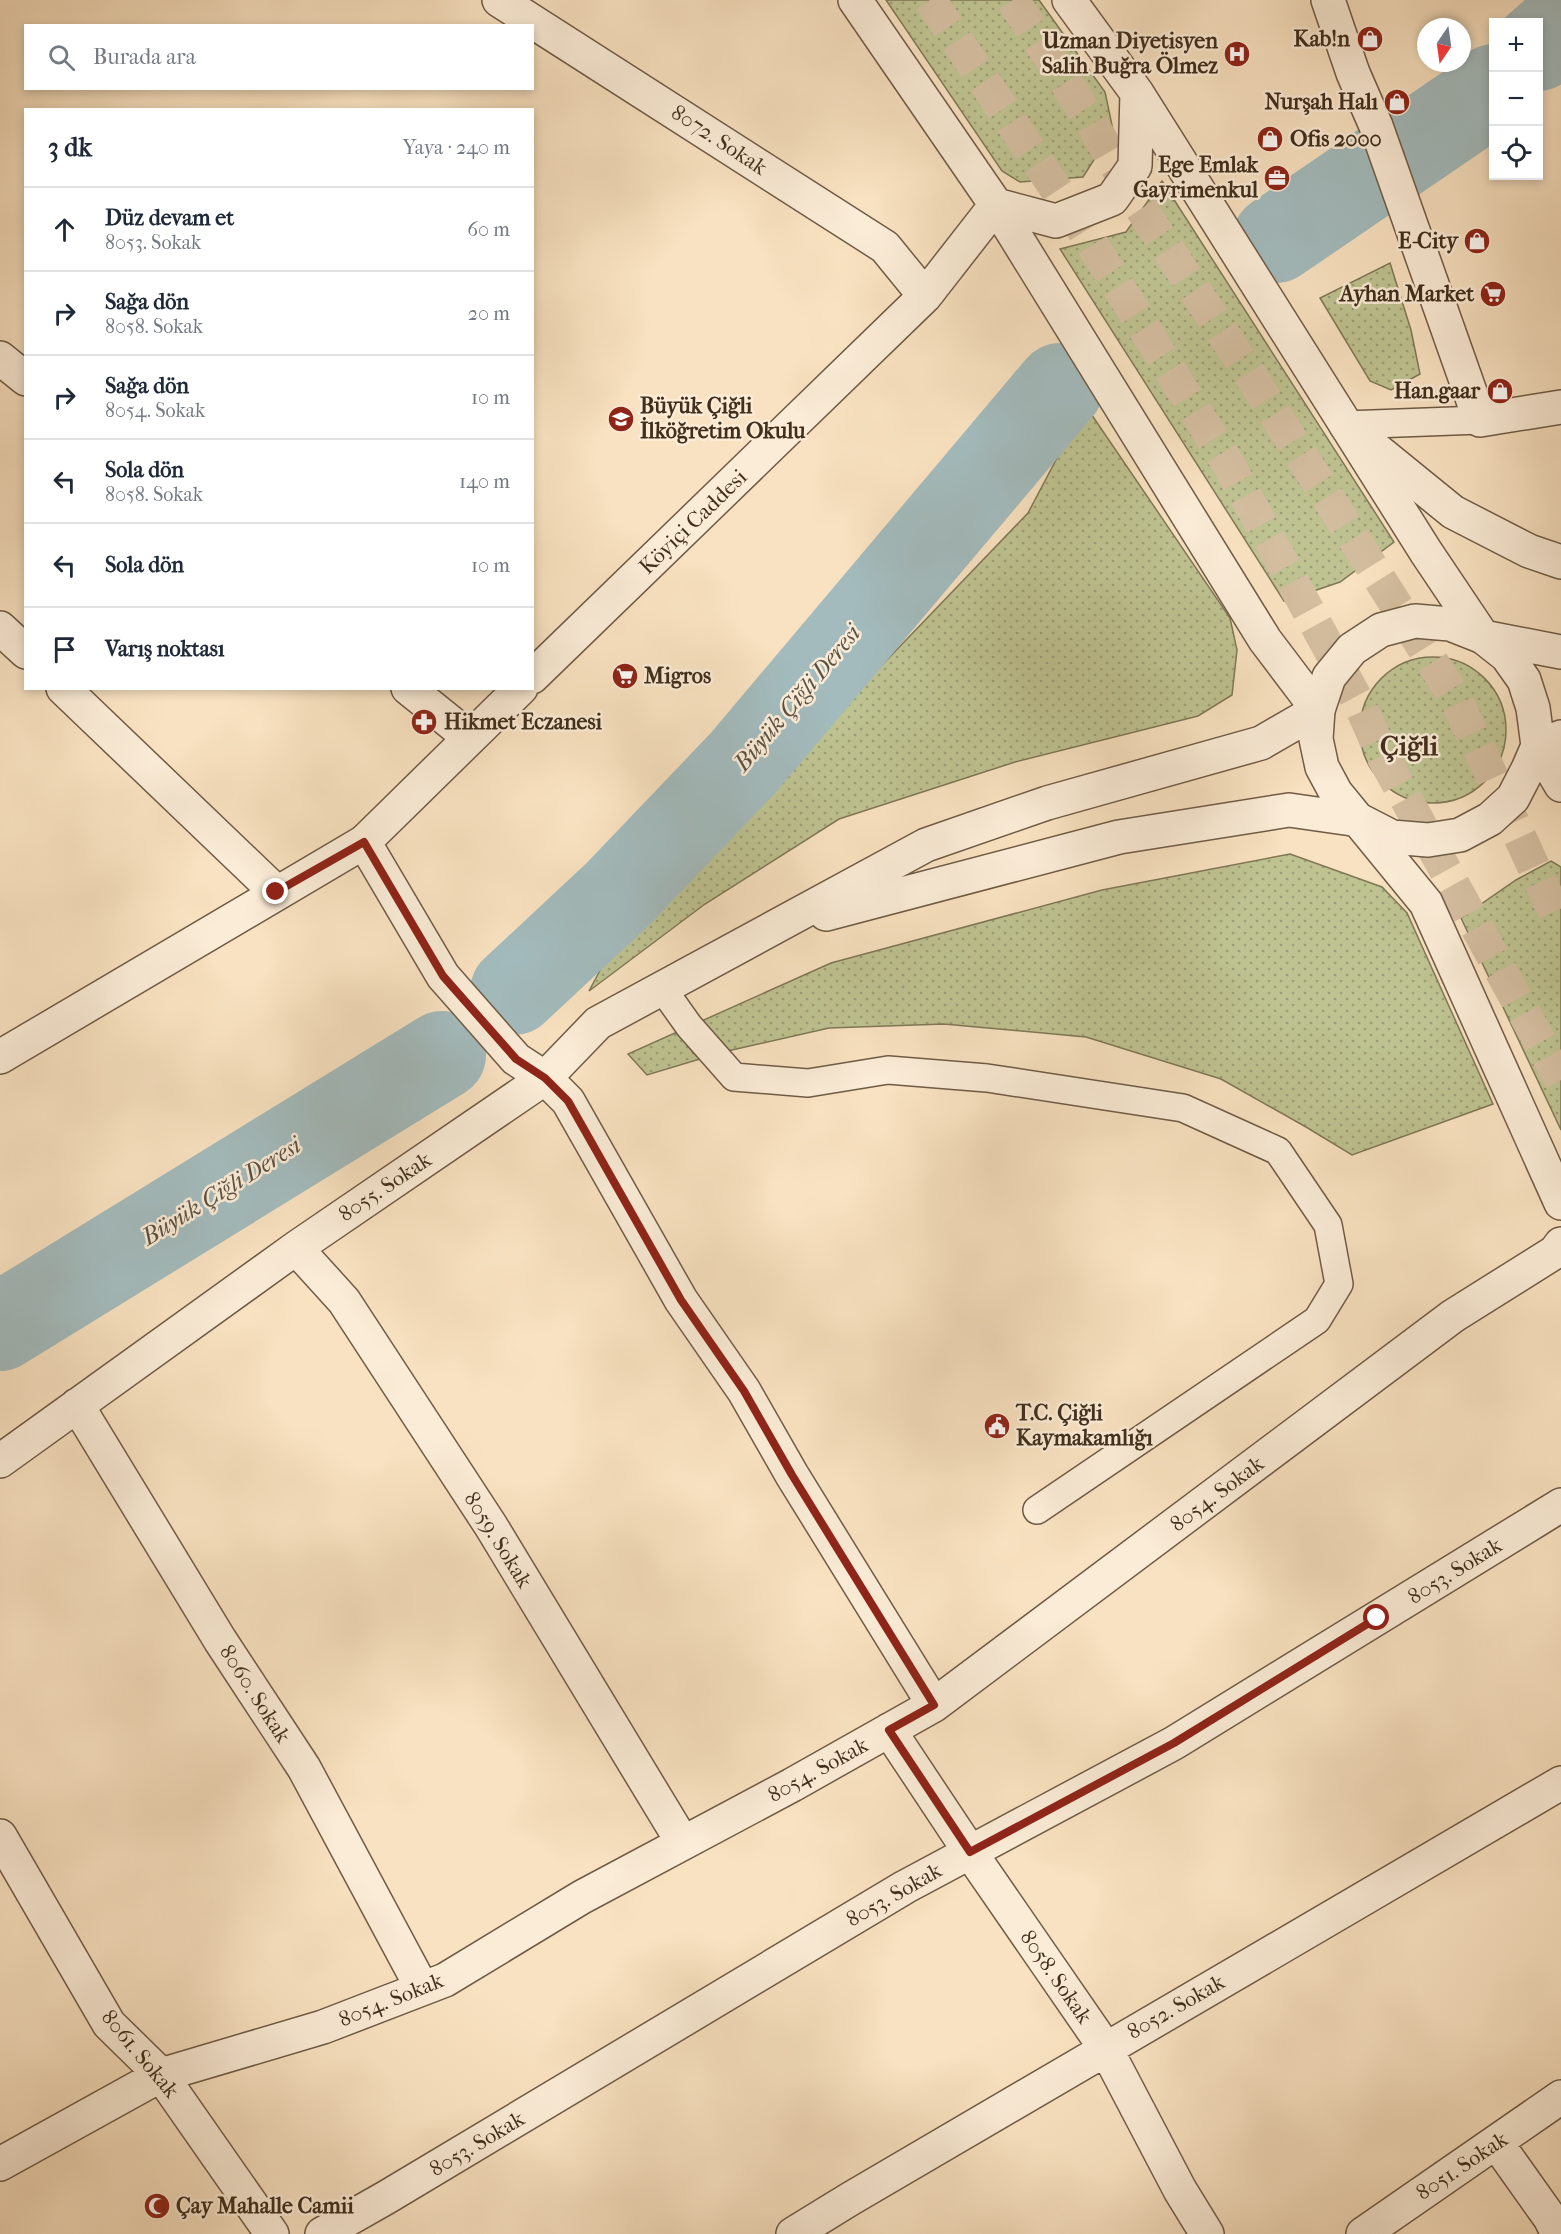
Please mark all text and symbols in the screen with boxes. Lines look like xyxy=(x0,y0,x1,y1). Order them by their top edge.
north arrow xyxy=(1417,18,1471,72)
map controls xyxy=(1489,18,1543,180)
button: + xyxy=(1489,18,1543,72)
search box xyxy=(24,24,534,90)
shop icon: Kab!n xyxy=(1355,24,1385,54)
place label: Kab!n xyxy=(1293,26,1350,52)
place label: Uzman Diyetisyen Salih Buğra Ölmez xyxy=(1042,28,1218,79)
hospital icon: Uzman Diyetisyen Salih Buğra Ölmez xyxy=(1222,39,1252,69)
icon: search xyxy=(45,41,78,74)
text: Burada ara xyxy=(93,44,196,70)
button: − xyxy=(1489,72,1543,126)
shop icon: Nurşah Halı xyxy=(1382,87,1412,117)
place label: Nurşah Halı xyxy=(1264,89,1378,115)
street label: 8072. Sokak xyxy=(666,99,772,181)
shop icon: Ofis 2000 xyxy=(1255,124,1285,154)
place label: Ofis 2000 xyxy=(1290,126,1382,152)
button: locate xyxy=(1489,126,1543,180)
text: 3 dk xyxy=(48,132,92,163)
text: Yaya · 240 m xyxy=(403,136,510,159)
place label: Ege Emlak Gayrimenkul xyxy=(1133,152,1259,203)
office icon: Ege Emlak Gayrimenkul xyxy=(1262,163,1292,193)
text: Düz devam et xyxy=(105,205,234,231)
icon: ahead xyxy=(48,213,81,246)
text: 60 m xyxy=(467,218,510,241)
shop icon: E-City xyxy=(1462,226,1492,256)
place label: E-City xyxy=(1398,228,1459,254)
text: 8053. Sokak xyxy=(105,231,201,254)
supermarket icon: Ayhan Market xyxy=(1478,279,1508,309)
place label: Ayhan Market xyxy=(1338,281,1475,307)
text: Sağa dön xyxy=(105,289,189,315)
icon: right xyxy=(48,297,81,330)
text: 20 m xyxy=(468,302,510,325)
text: 8058. Sokak xyxy=(105,315,203,338)
text: Sağa dön xyxy=(105,373,189,399)
shop icon: Han.gaar xyxy=(1485,376,1515,406)
place label: Han.gaar xyxy=(1394,378,1481,404)
icon: right xyxy=(48,381,81,414)
text: 10 m xyxy=(471,386,510,409)
place label: Büyük Çiğli İlköğretim Okulu xyxy=(640,393,806,444)
text: 8054. Sokak xyxy=(105,399,205,422)
school or university icon: Büyük Çiğli İlköğretim Okulu xyxy=(606,404,636,434)
text: Sola dön xyxy=(105,457,184,483)
street label: Köyiçi Caddesi xyxy=(634,464,753,580)
icon: left xyxy=(48,465,81,498)
text: 140 m xyxy=(459,470,510,493)
text: 8058. Sokak xyxy=(105,483,203,506)
icon: left xyxy=(48,549,81,582)
text: Sola dön xyxy=(105,552,184,578)
text: 10 m xyxy=(471,554,510,577)
water label: Büyük Çiğli Deresi xyxy=(726,618,868,778)
icon: arrive xyxy=(48,633,81,666)
text: Varış noktası xyxy=(105,636,224,662)
supermarket icon: Migros xyxy=(610,661,640,691)
place label: Migros xyxy=(643,663,711,689)
pharmacy icon: Hikmet Eczanesi xyxy=(409,707,439,737)
place label: Hikmet Eczanesi xyxy=(444,709,603,735)
district label: Çiğli xyxy=(1380,729,1439,763)
route end xyxy=(262,878,288,904)
water label: Büyük Çiğli Deresi xyxy=(135,1130,307,1252)
street label: 8055. Sokak xyxy=(334,1146,437,1227)
place label: T.C. Çiğli Kaymakamlığı xyxy=(1015,1400,1153,1451)
public building icon: T.C. Çiğli Kaymakamlığı xyxy=(982,1411,1012,1441)
street label: 8054. Sokak xyxy=(1165,1450,1269,1538)
street label: 8059. Sokak xyxy=(458,1487,538,1593)
street label: 8053. Sokak xyxy=(1403,1532,1507,1610)
route start xyxy=(1363,1604,1389,1630)
street label: 8060. Sokak xyxy=(214,1640,297,1748)
street label: 8054. Sokak xyxy=(763,1732,873,1808)
street label: 8053. Sokak xyxy=(842,1857,947,1933)
street label: 8058. Sokak xyxy=(1014,1925,1098,2029)
street label: 8054. Sokak xyxy=(335,1967,448,2033)
street label: 8052. Sokak xyxy=(1123,1968,1230,2045)
street label: 8061. Sokak xyxy=(96,2005,185,2104)
street label: 8053. Sokak xyxy=(425,2105,530,2182)
street label: 8051. Sokak xyxy=(1411,2126,1513,2206)
mosque icon: Çay Mahalle Camii xyxy=(142,2191,172,2221)
place label: Çay Mahalle Camii xyxy=(176,2193,354,2220)

